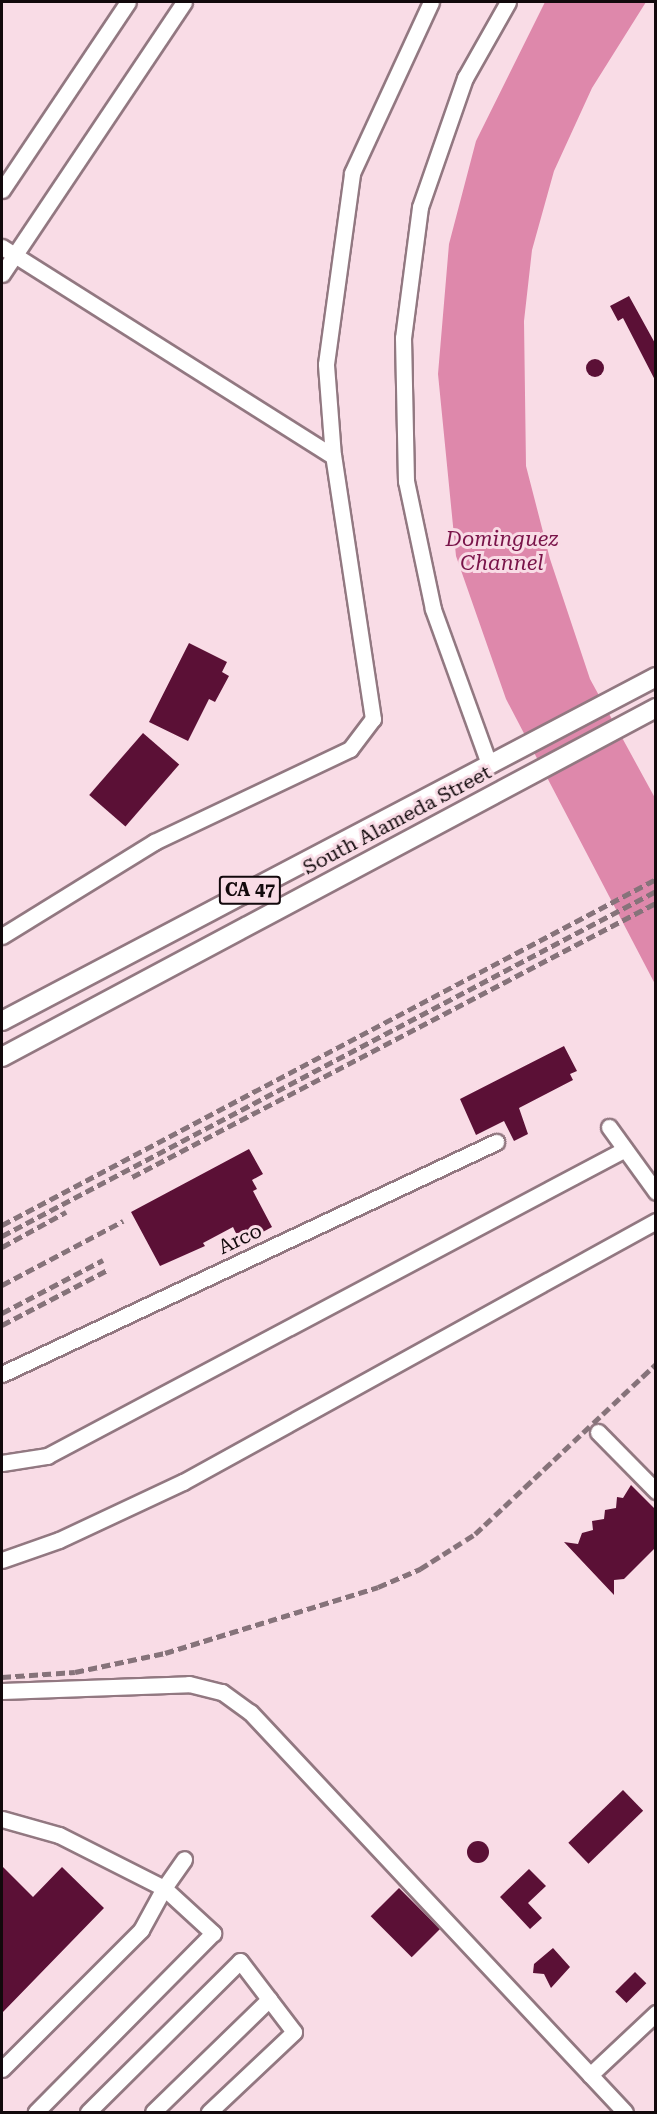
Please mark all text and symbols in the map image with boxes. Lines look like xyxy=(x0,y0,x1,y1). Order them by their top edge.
water label: Dominguez Channel xyxy=(446,526,558,576)
street label: South Alameda Street xyxy=(299,760,495,880)
road number: CA 47 xyxy=(218,875,282,905)
street label: Arco xyxy=(214,1219,266,1259)

